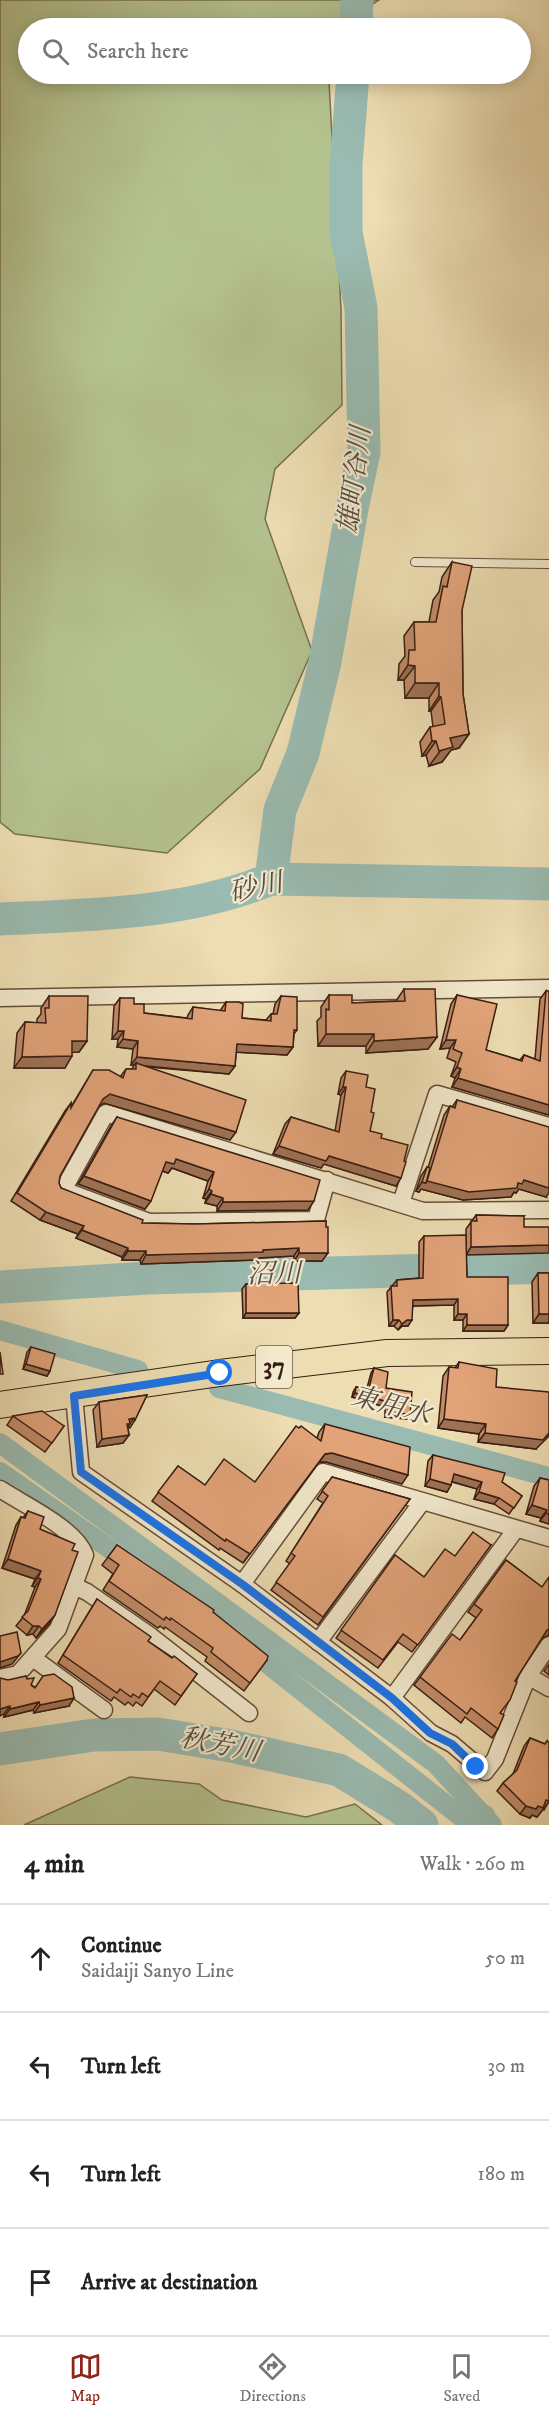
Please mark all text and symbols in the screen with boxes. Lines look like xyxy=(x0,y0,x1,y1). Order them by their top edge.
search box xyxy=(18,18,531,84)
icon: search xyxy=(39,35,72,68)
text: Search here xyxy=(87,38,189,65)
water label: 雄町谷川 xyxy=(332,421,379,536)
water label: 砂川 xyxy=(226,865,289,910)
water label: 沼川 xyxy=(247,1256,304,1291)
road number: 37 xyxy=(256,1346,292,1388)
route start xyxy=(206,1359,232,1385)
water label: 東用水 xyxy=(347,1379,437,1434)
water label: 秋芳川 xyxy=(177,1721,266,1770)
route end xyxy=(462,1753,488,1779)
text: 4 min xyxy=(24,1848,84,1881)
text: Walk · 260 m xyxy=(420,1852,525,1877)
text: Continue xyxy=(81,1932,162,1959)
icon: ahead xyxy=(24,1942,57,1975)
text: 50 m xyxy=(485,1946,525,1971)
text: Saidaiji Sanyo Line xyxy=(81,1959,234,1984)
icon: left xyxy=(24,2050,57,2083)
text: Turn left xyxy=(81,2053,161,2080)
text: 30 m xyxy=(487,2054,525,2079)
icon: left xyxy=(24,2158,57,2191)
text: Turn left xyxy=(81,2161,161,2188)
text: 180 m xyxy=(478,2162,525,2187)
icon: arrive xyxy=(24,2266,57,2299)
text: Arrive at destination xyxy=(81,2269,258,2296)
tab: Map xyxy=(69,2350,102,2406)
tab: Directions xyxy=(239,2350,306,2406)
tab: Saved xyxy=(443,2350,480,2406)

